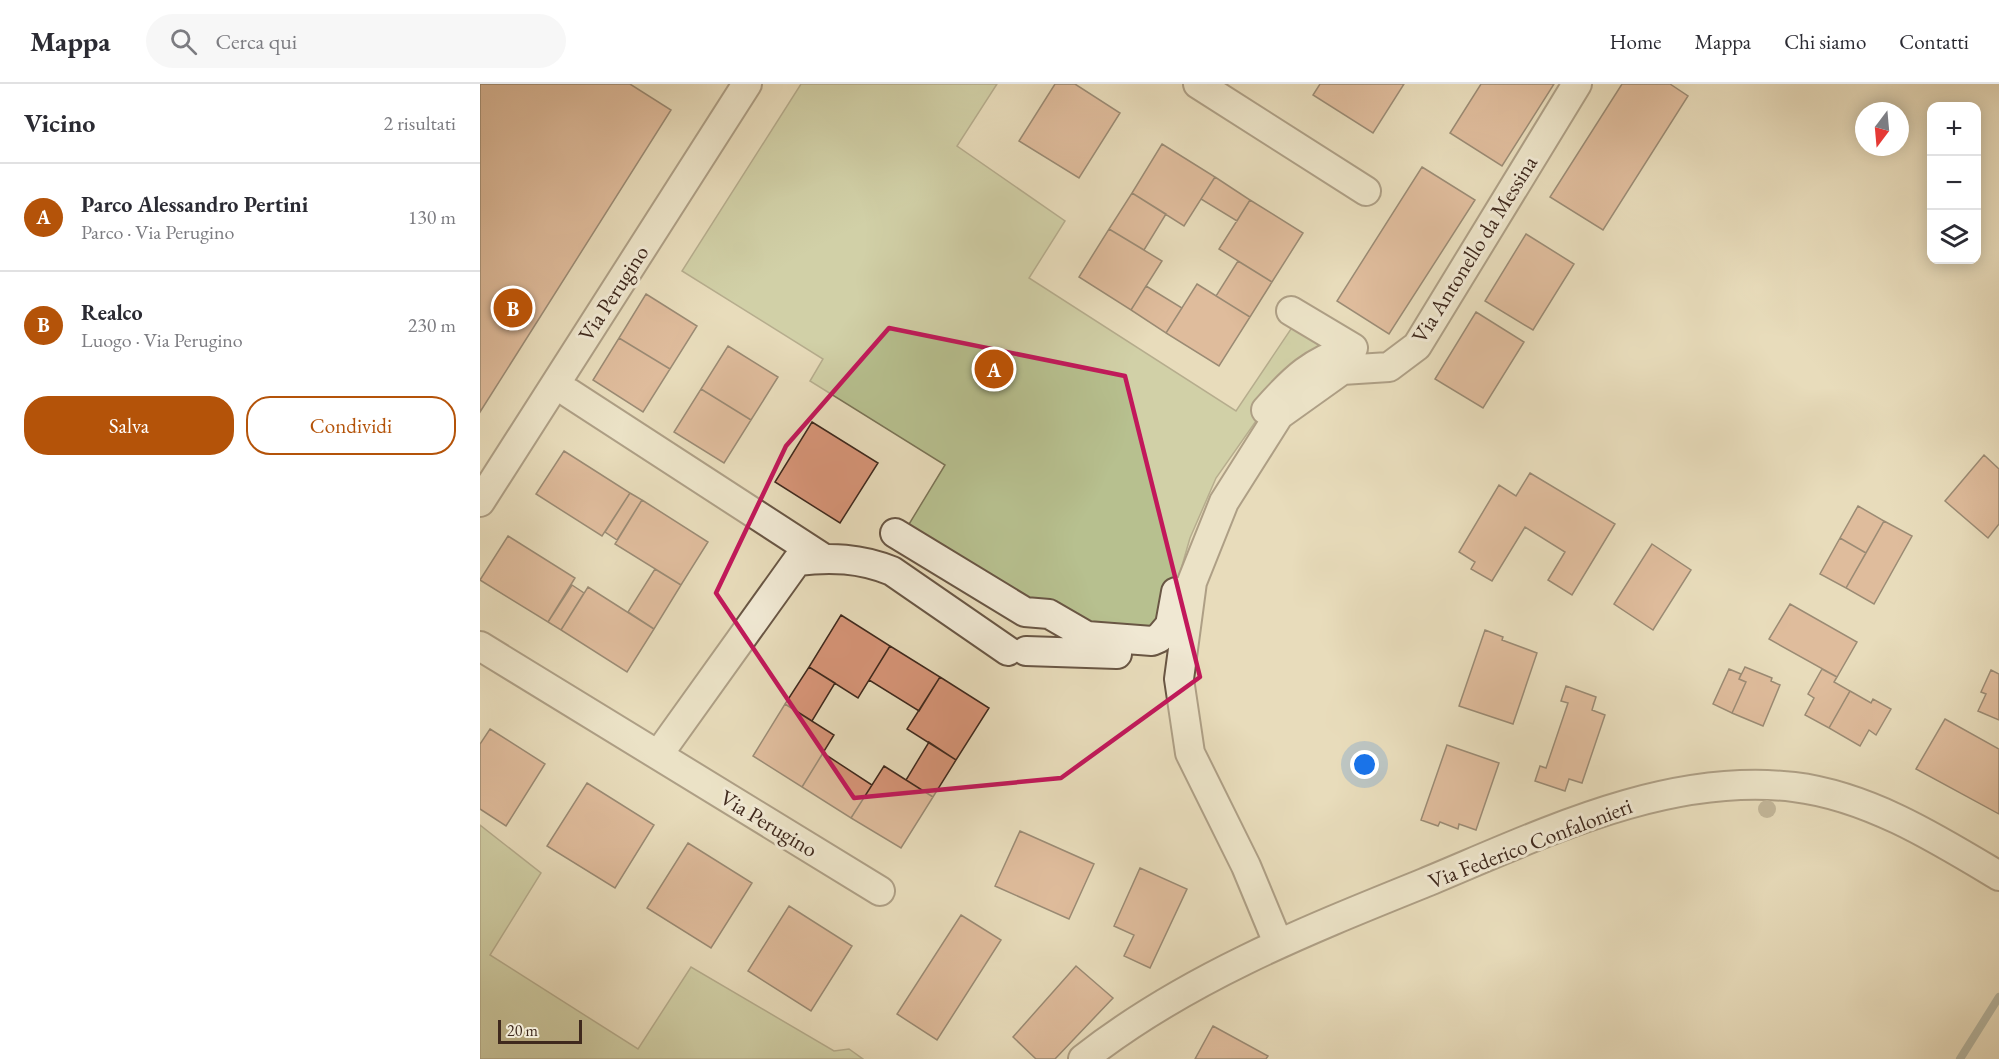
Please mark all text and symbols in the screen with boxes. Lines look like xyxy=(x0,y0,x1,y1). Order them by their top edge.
search box xyxy=(146,14,566,68)
text: Mappa xyxy=(30,23,110,59)
icon: search xyxy=(167,25,200,58)
text: Cerca qui xyxy=(215,27,297,56)
text: Home xyxy=(1610,28,1662,55)
text: Mappa xyxy=(1695,28,1751,55)
text: Chi siamo xyxy=(1784,28,1866,55)
text: Contatti xyxy=(1899,28,1969,55)
north arrow xyxy=(1855,102,1909,156)
map controls xyxy=(1927,102,1981,264)
button: + xyxy=(1927,102,1981,156)
text: Vicino xyxy=(24,106,95,140)
text: 2 risultati xyxy=(384,110,456,136)
street label: Via Antonello da Messina xyxy=(1405,150,1544,348)
button: − xyxy=(1927,156,1981,210)
text: Parco Alessandro Pertini xyxy=(81,190,308,219)
text: A xyxy=(36,204,51,230)
text: 130 m xyxy=(408,204,456,230)
button: layers xyxy=(1927,210,1981,264)
text: Parco · Via Perugino xyxy=(81,219,234,245)
street label: Via Perugino xyxy=(572,240,655,347)
pin: B xyxy=(494,286,532,330)
text: Realco xyxy=(81,298,142,327)
text: B xyxy=(37,312,50,338)
text: 230 m xyxy=(408,312,456,338)
text: Luogo · Via Perugino xyxy=(81,327,243,353)
pin: A xyxy=(974,346,1014,392)
button: Salva xyxy=(24,396,234,455)
button: Condividi xyxy=(246,396,456,455)
your location xyxy=(1350,750,1379,779)
street label: Via Perugino xyxy=(715,783,823,864)
street label: Via Federico Confalonieri xyxy=(1424,791,1636,896)
scale bar xyxy=(498,1017,582,1044)
text: 20 m xyxy=(507,1020,538,1041)

